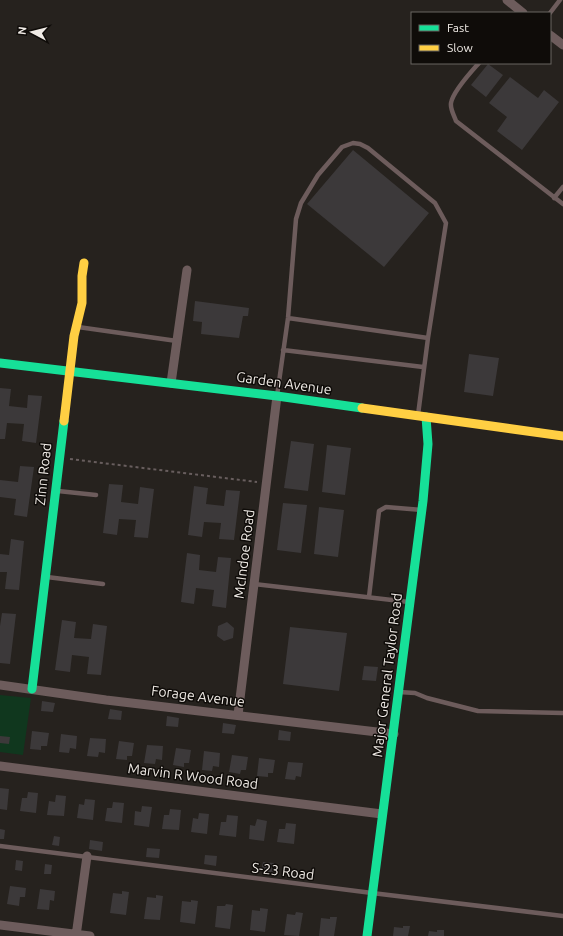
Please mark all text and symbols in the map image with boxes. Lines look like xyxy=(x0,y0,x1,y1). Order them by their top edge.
north arrow xyxy=(12,12,52,52)
legend xyxy=(411,12,551,64)
text: Fast xyxy=(447,21,469,34)
text: N xyxy=(16,26,29,36)
text: Slow xyxy=(447,41,473,54)
street label: Garden Avenue xyxy=(235,368,333,398)
street label: Zinn Road xyxy=(32,442,54,506)
street label: McIndoe Road xyxy=(231,508,257,600)
street label: Major General Taylor Road xyxy=(369,592,405,758)
street label: Forage Avenue xyxy=(150,682,246,710)
street label: Marvin R Wood Road xyxy=(127,760,259,792)
street label: S-23 Road xyxy=(251,859,315,883)

